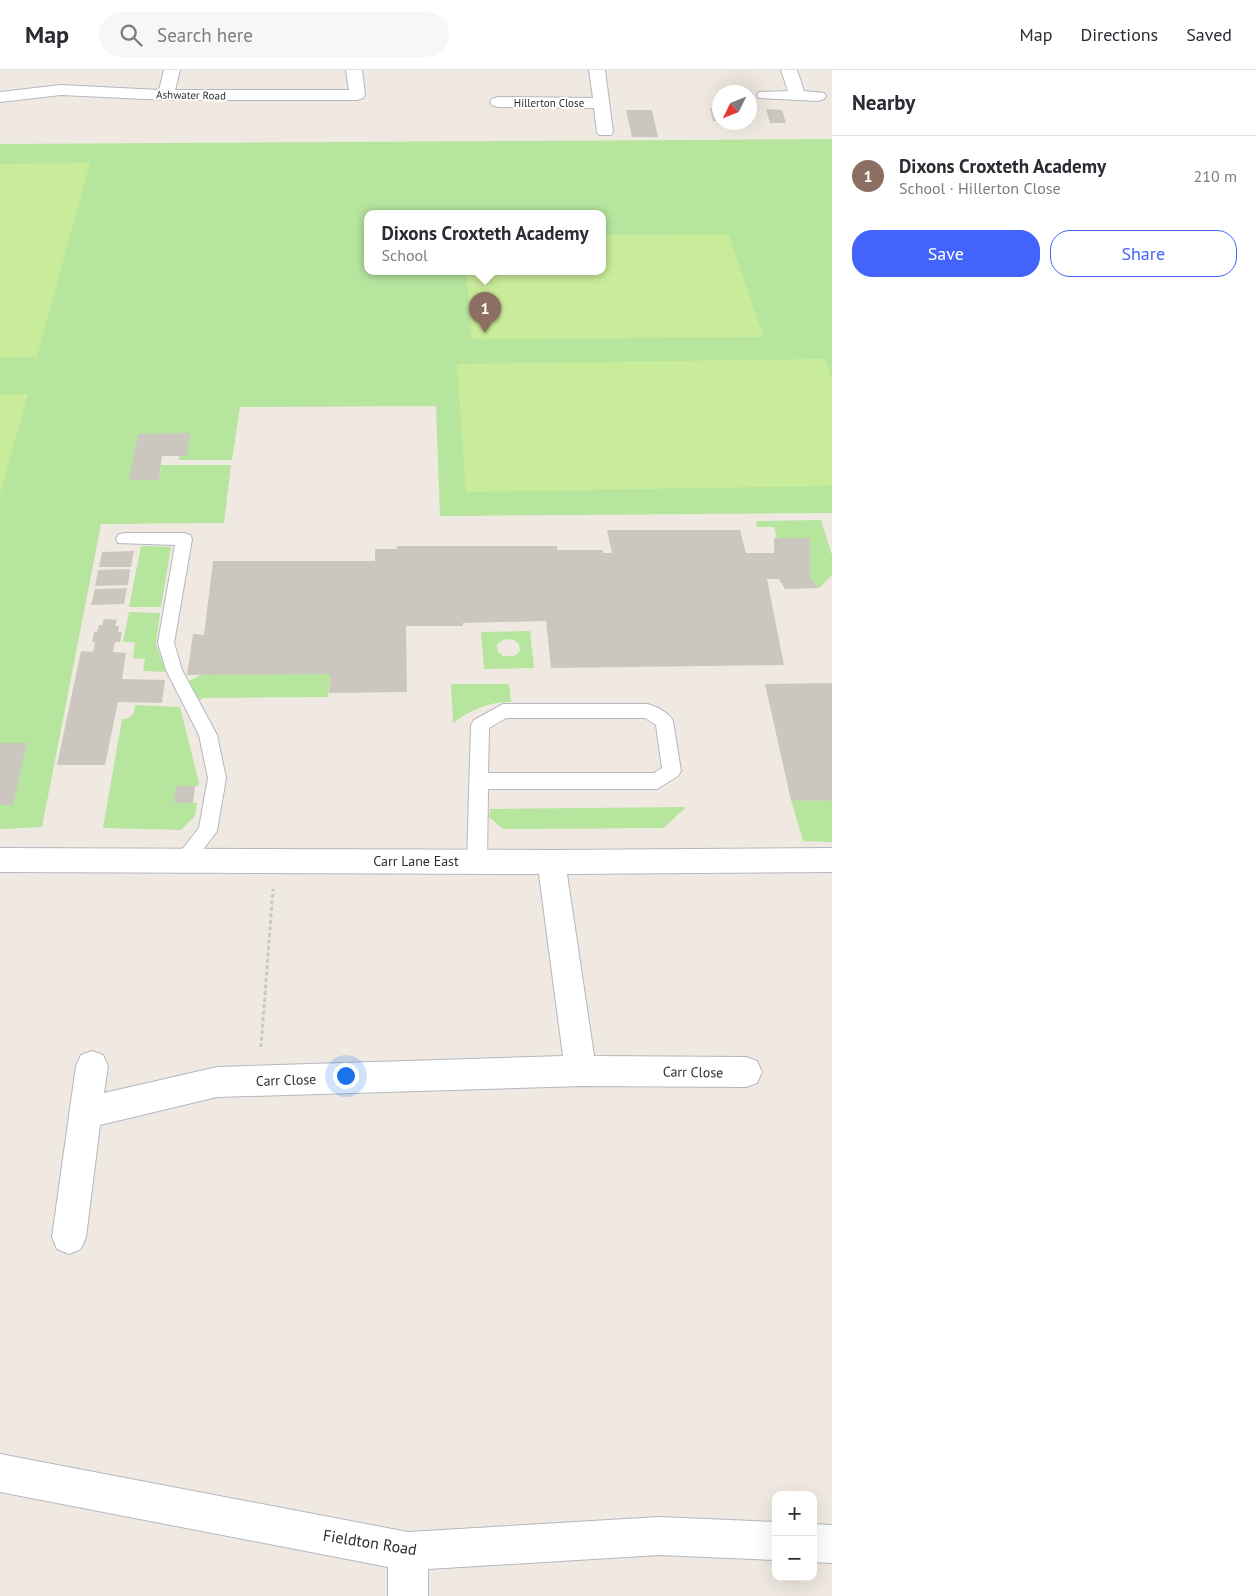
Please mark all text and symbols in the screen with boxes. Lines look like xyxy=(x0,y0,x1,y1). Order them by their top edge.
search box xyxy=(99,12,449,57)
text: Map xyxy=(25,19,69,50)
icon: search xyxy=(117,21,145,49)
text: Search here xyxy=(157,23,253,47)
text: Map xyxy=(1020,23,1052,46)
text: Directions xyxy=(1080,23,1158,46)
text: Saved xyxy=(1186,23,1232,46)
north arrow xyxy=(712,85,757,130)
street label: Ashwater Road xyxy=(156,87,226,103)
text: Nearby xyxy=(852,89,915,116)
street label: Hillerton Close xyxy=(514,96,585,110)
text: Dixons Croxteth Academy xyxy=(899,154,1106,178)
text: 1 xyxy=(863,166,873,186)
text: 210 m xyxy=(1194,166,1237,186)
text: School · Hillerton Close xyxy=(899,178,1061,198)
popup xyxy=(364,210,606,275)
text: Dixons Croxteth Academy xyxy=(381,221,589,245)
button: Save xyxy=(852,230,1040,277)
button: Share xyxy=(1050,230,1237,277)
text: School xyxy=(381,245,428,265)
pin: 1 xyxy=(469,292,501,333)
street label: Carr Lane East xyxy=(373,852,459,870)
street label: Carr Close xyxy=(663,1062,723,1082)
your location xyxy=(333,1063,359,1089)
street label: Carr Close xyxy=(255,1070,317,1090)
map controls xyxy=(772,1491,817,1581)
button: + xyxy=(772,1491,817,1536)
street label: Fieldton Road xyxy=(322,1525,418,1559)
button: − xyxy=(772,1536,817,1581)

